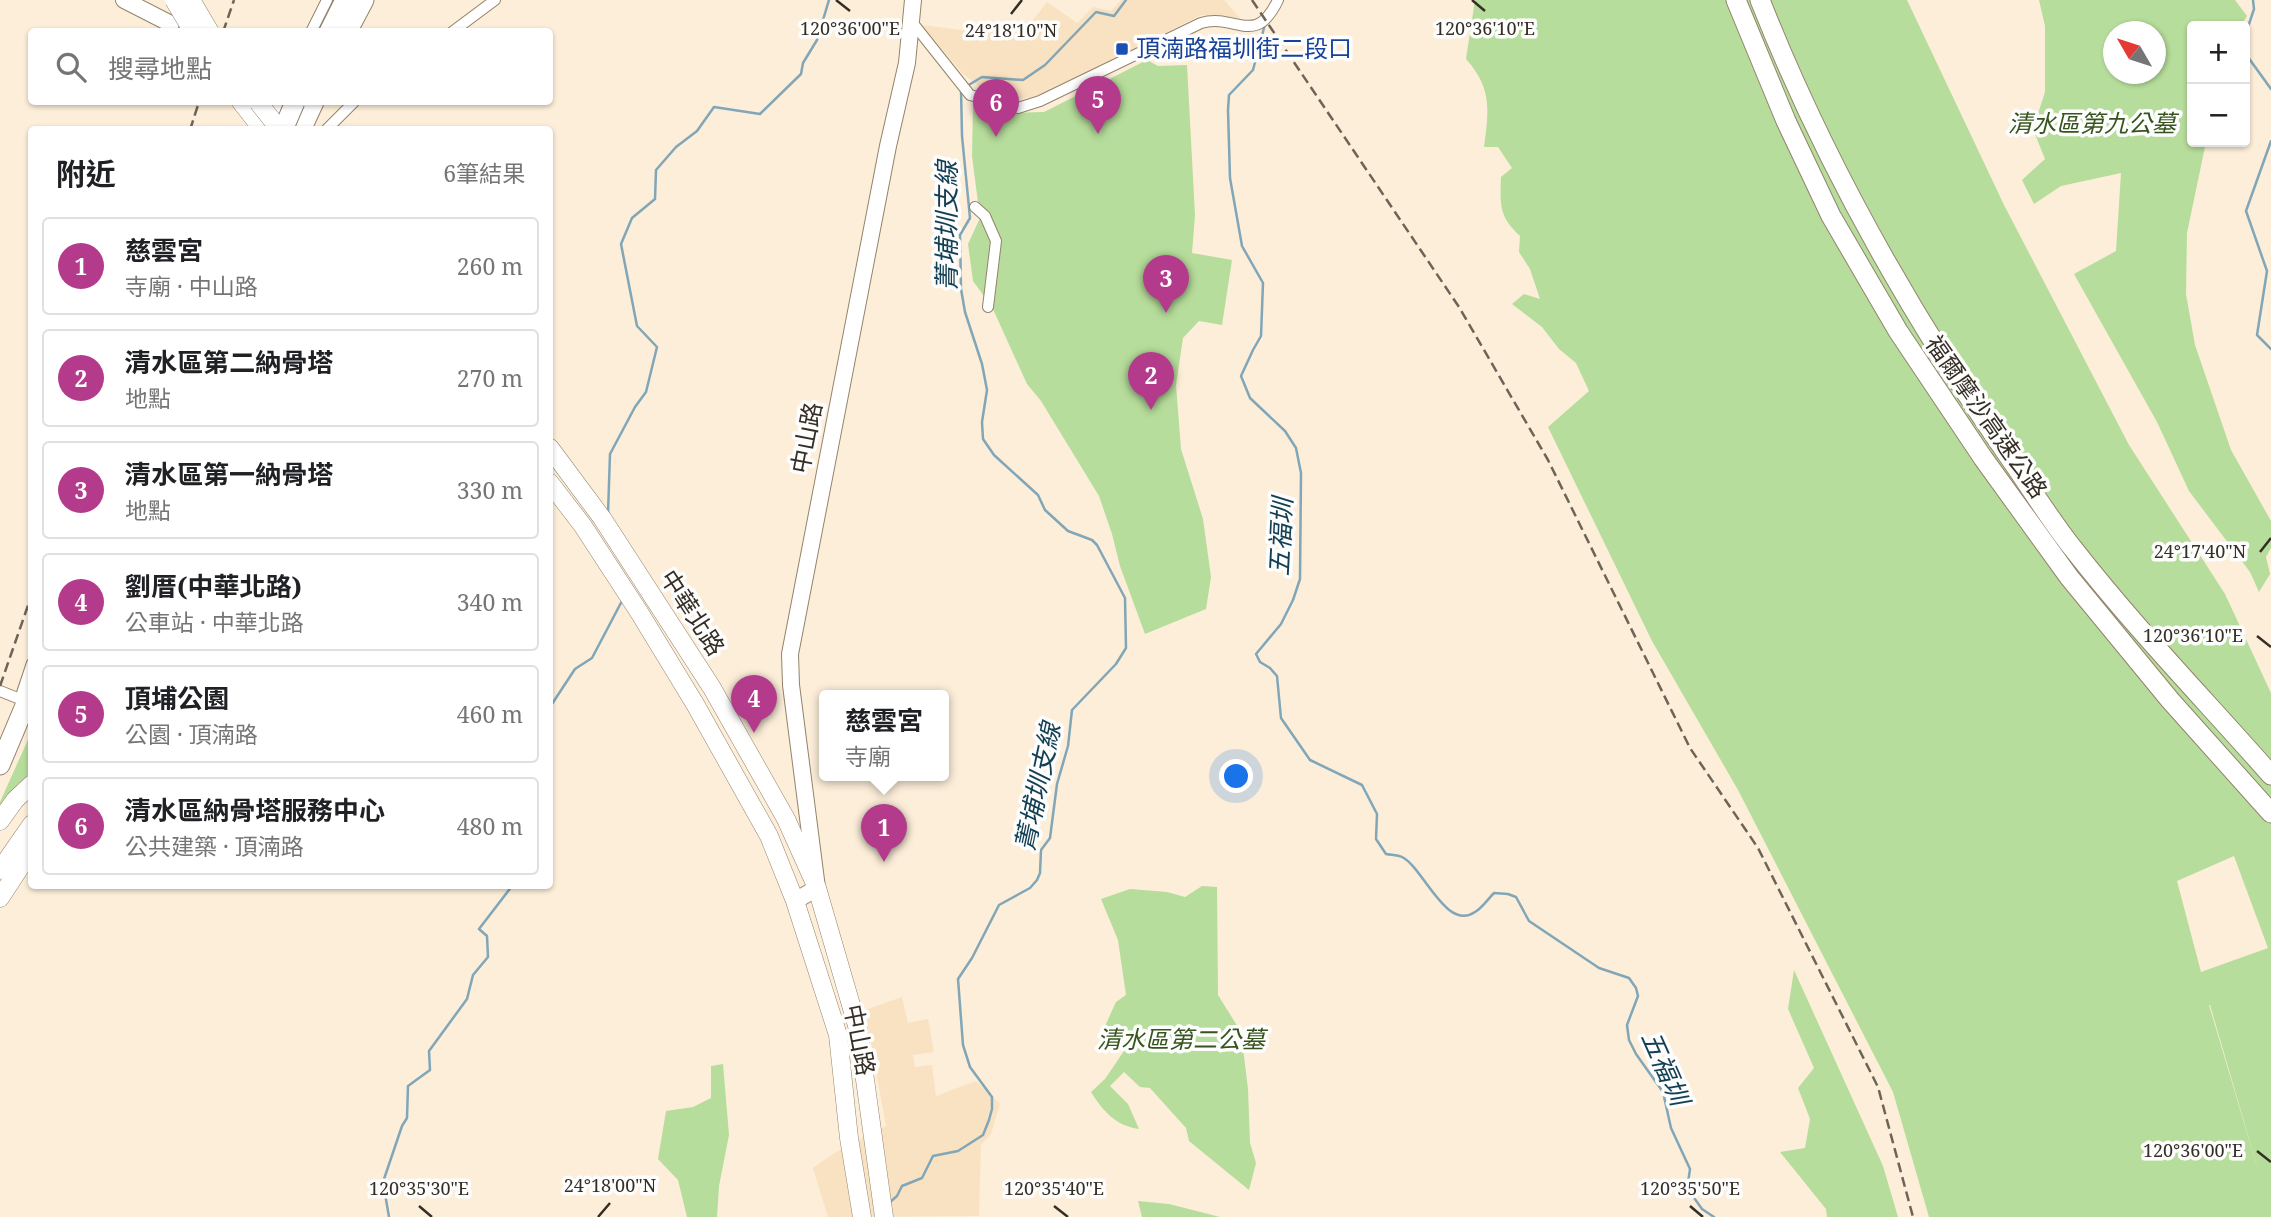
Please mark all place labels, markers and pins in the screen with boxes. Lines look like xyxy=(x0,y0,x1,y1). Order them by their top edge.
place label: 頂湳路福圳街二段口 xyxy=(1136,31,1352,64)
marker: 頂湳路福圳街二段口 xyxy=(1114,41,1130,57)
pin: 5 xyxy=(1075,76,1121,134)
pin: 6 xyxy=(973,79,1019,137)
pin: 3 xyxy=(1143,255,1189,313)
pin: 2 xyxy=(1128,352,1174,410)
pin: 4 xyxy=(731,675,777,733)
pin: 1 xyxy=(861,804,907,862)

